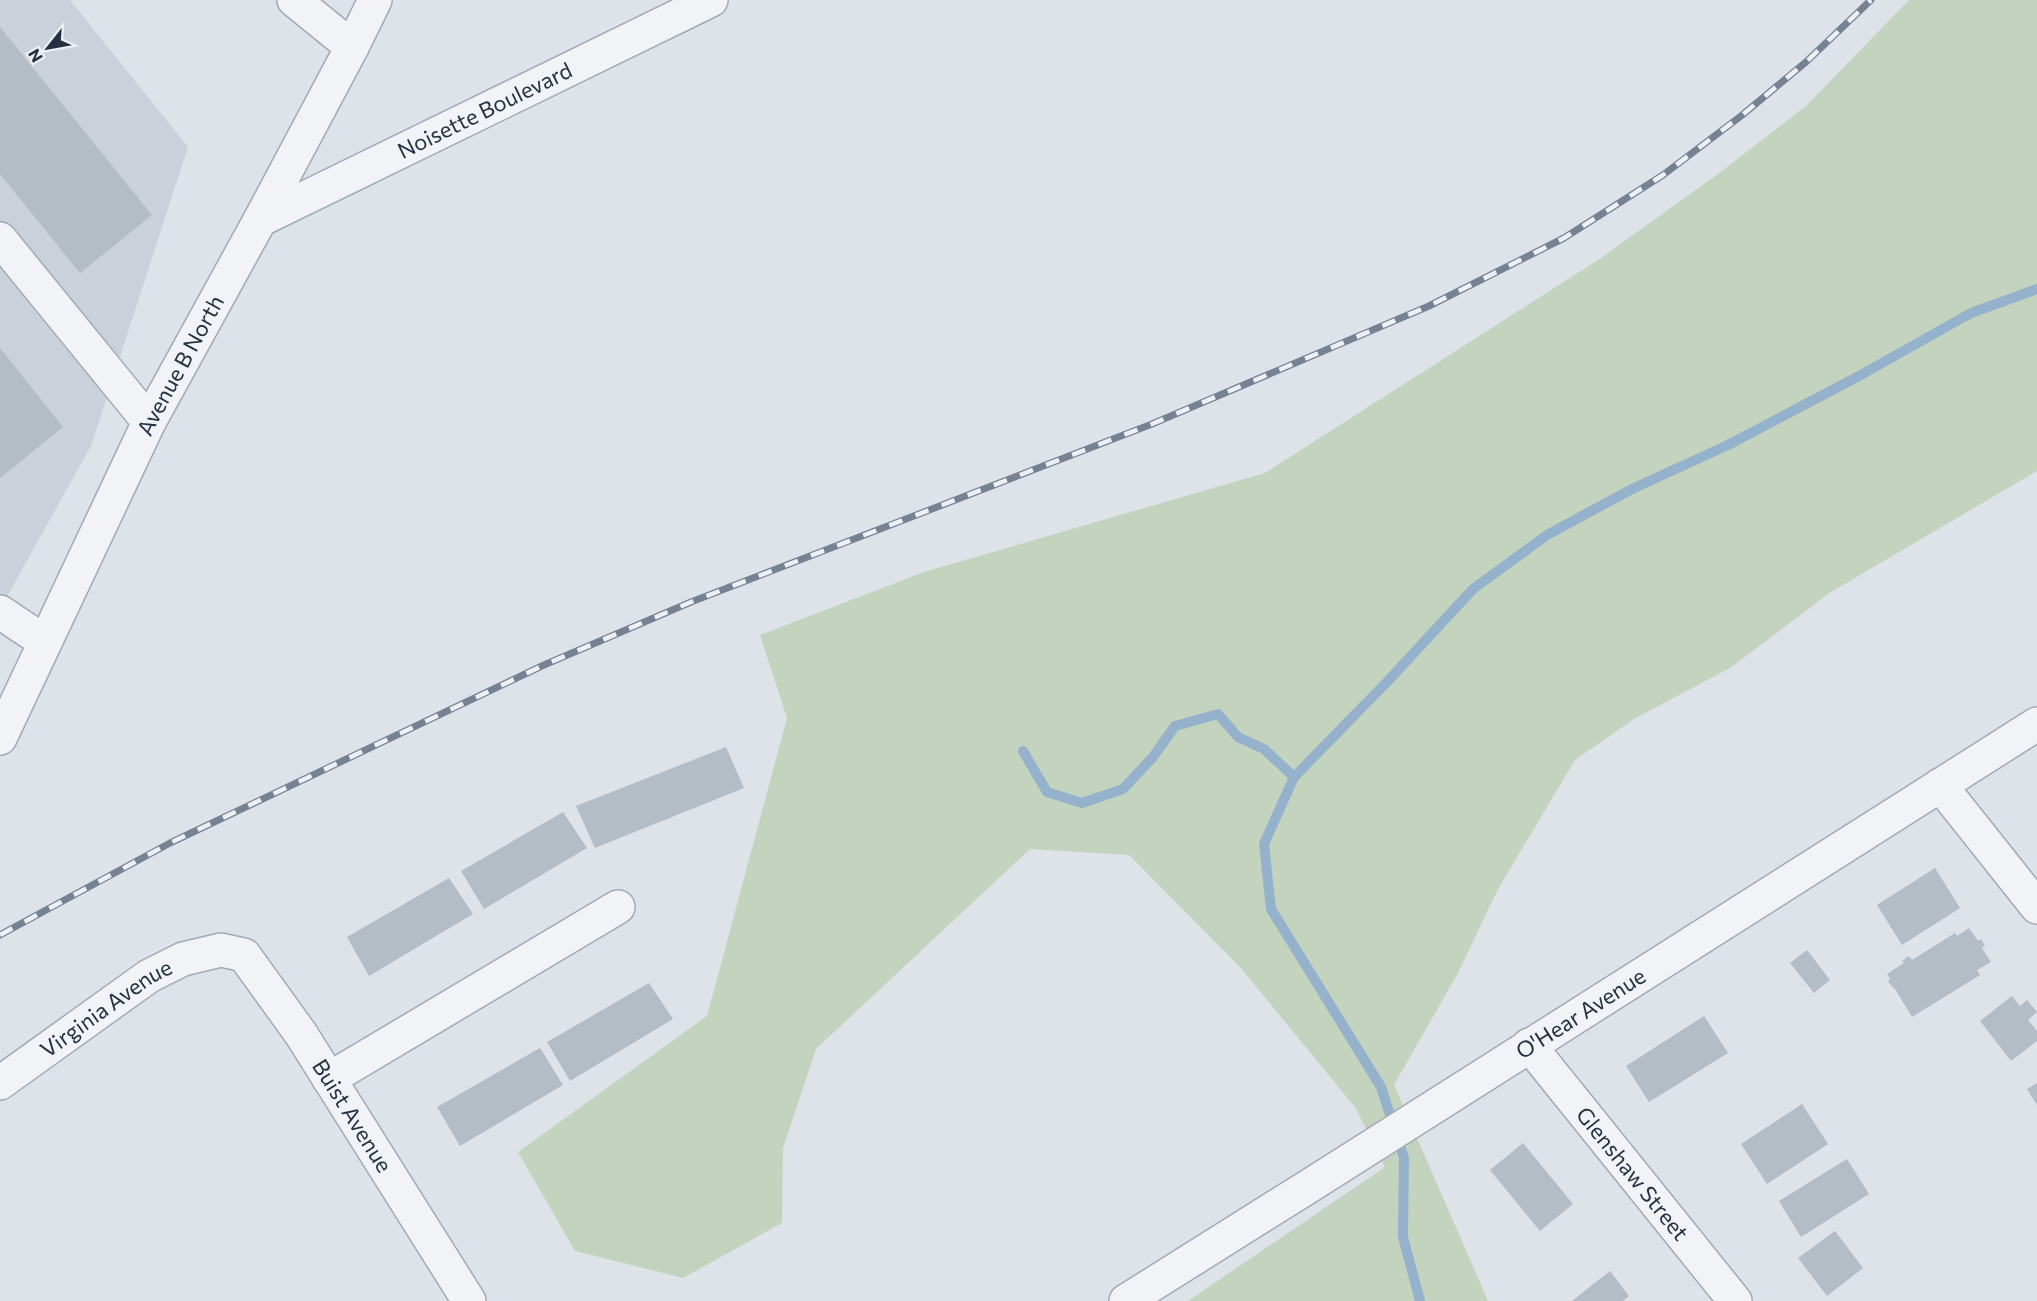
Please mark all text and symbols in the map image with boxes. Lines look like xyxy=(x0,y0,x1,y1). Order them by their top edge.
north arrow xyxy=(18,18,78,78)
text: N xyxy=(23,46,46,66)
street label: Noisette Boulevard xyxy=(393,56,576,164)
street label: Avenue B North xyxy=(131,290,229,440)
street label: Virginia Avenue xyxy=(35,953,176,1063)
street label: O'Hear Avenue xyxy=(1511,962,1650,1064)
street label: Buist Avenue xyxy=(307,1054,399,1177)
street label: Glenshaw Street xyxy=(1571,1101,1695,1246)

